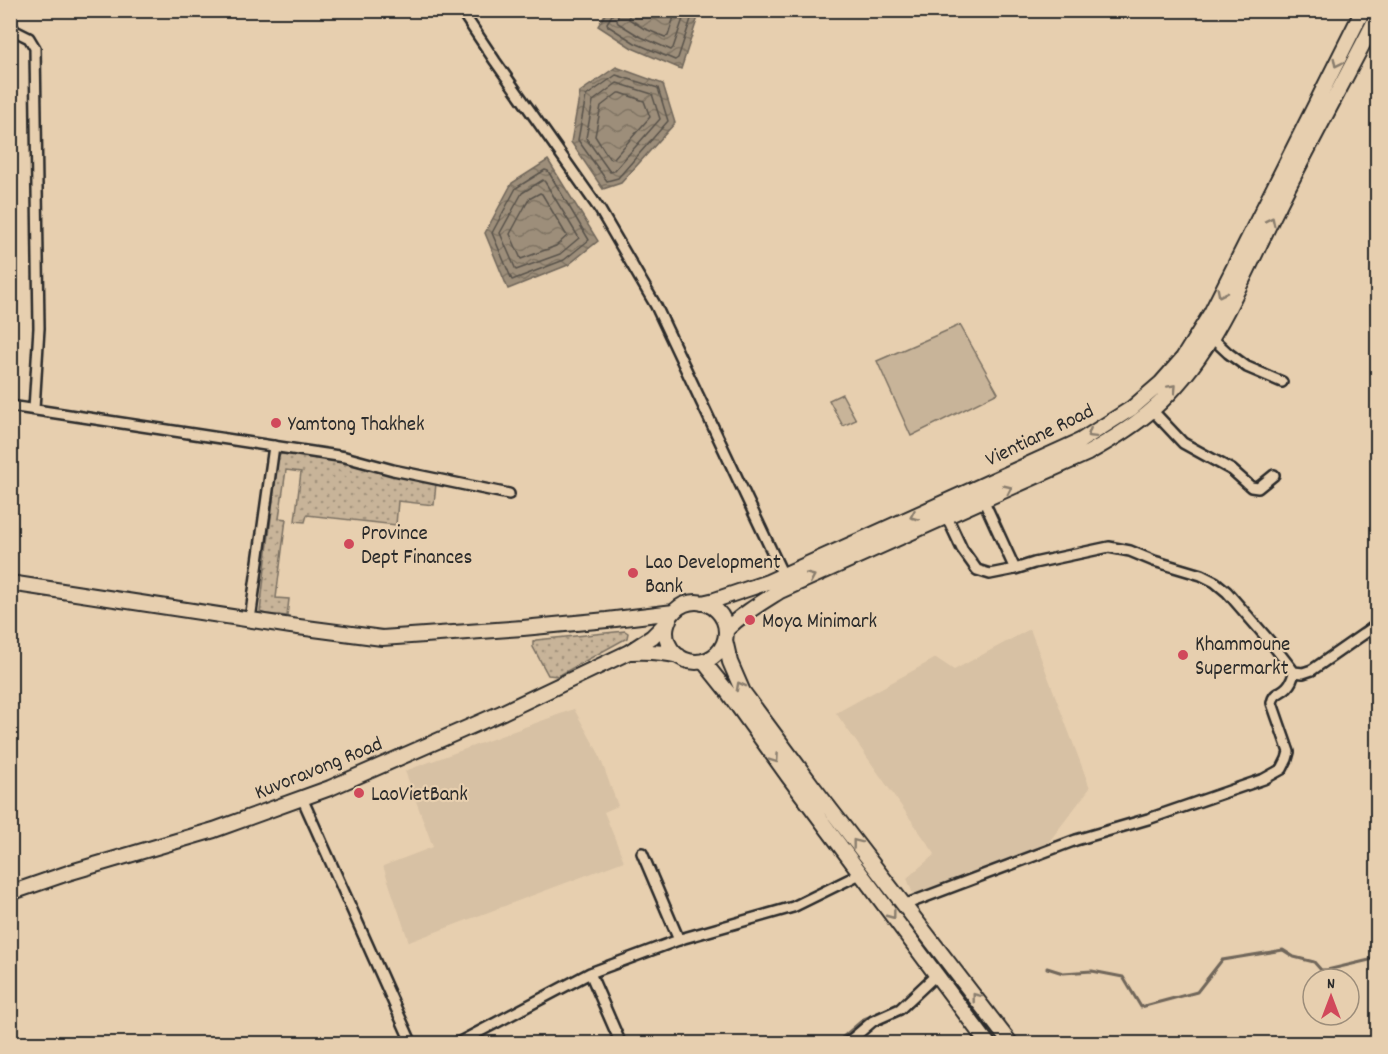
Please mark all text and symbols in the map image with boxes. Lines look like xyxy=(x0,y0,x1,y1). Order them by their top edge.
one-way arrow xyxy=(1333,56,1344,67)
one-way arrow xyxy=(1264,216,1275,227)
one-way arrow xyxy=(1217,287,1228,297)
one-way arrow xyxy=(1166,385,1177,395)
street label: Vientiane Road xyxy=(981,397,1100,476)
place label: Yamtong Thakhek xyxy=(288,411,425,441)
marker: Yamtong Thakhek xyxy=(269,416,283,430)
one-way arrow xyxy=(1087,427,1098,438)
one-way arrow xyxy=(1002,484,1013,496)
one-way arrow xyxy=(910,508,921,520)
place label: Province Dept Finances xyxy=(361,520,472,574)
marker: Province Dept Finances xyxy=(342,537,356,551)
place label: Lao Development Bank xyxy=(645,549,781,603)
marker: Lao Development Bank xyxy=(626,566,640,580)
one-way arrow xyxy=(805,572,816,584)
place label: Moya Minimark xyxy=(762,608,877,638)
marker: Moya Minimark xyxy=(743,613,757,627)
place label: Khammoune Supermarkt xyxy=(1195,631,1290,685)
marker: Khammoune Supermarkt xyxy=(1176,648,1190,662)
one-way arrow xyxy=(736,682,747,693)
street label: Kuvoravong Road xyxy=(251,730,388,809)
one-way arrow xyxy=(768,752,779,763)
place label: LaoVietBank xyxy=(371,781,468,811)
marker: LaoVietBank xyxy=(352,786,366,800)
one-way arrow xyxy=(853,839,864,850)
one-way arrow xyxy=(884,908,895,919)
north arrow xyxy=(1301,967,1361,1027)
text: N xyxy=(1327,973,1335,996)
one-way arrow xyxy=(972,993,983,1004)

